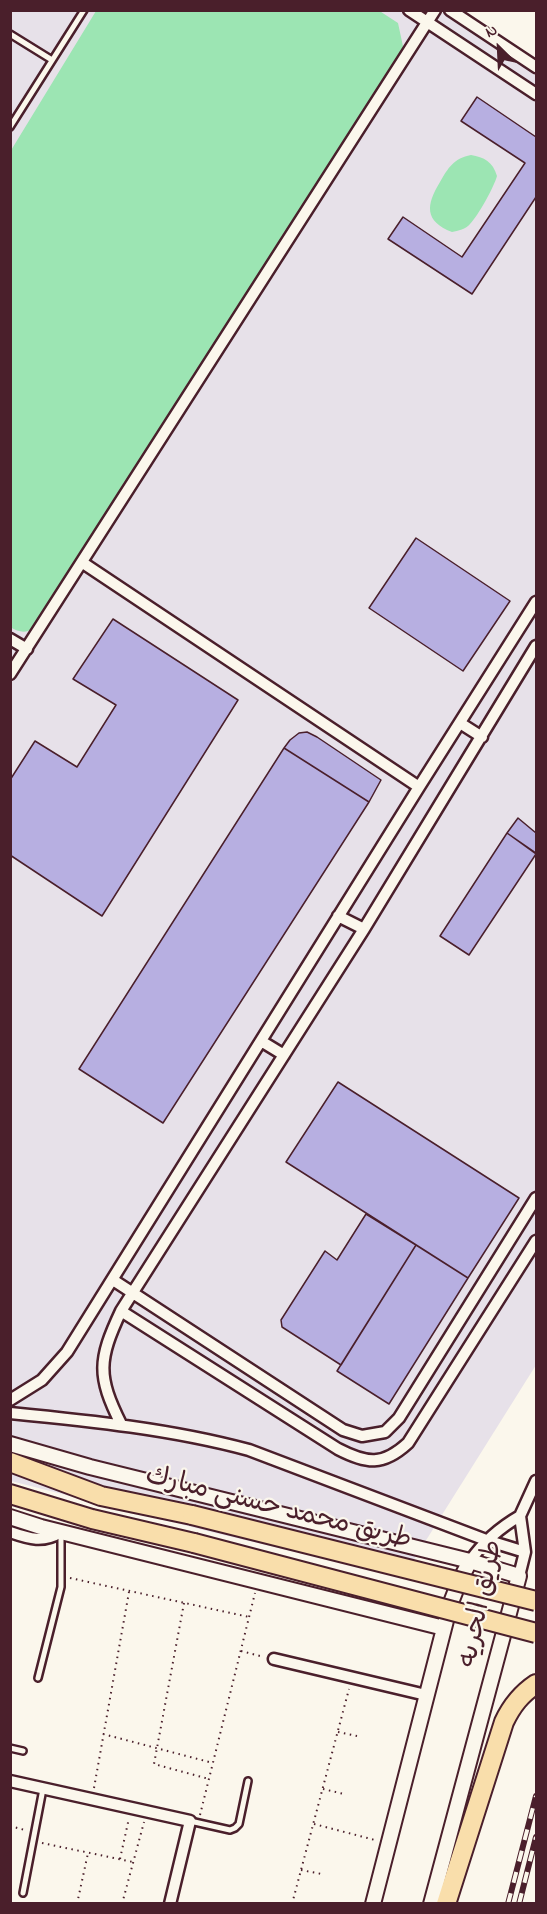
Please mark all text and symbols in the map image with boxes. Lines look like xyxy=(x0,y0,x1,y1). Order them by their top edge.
north arrow xyxy=(469,18,529,78)
text: N xyxy=(482,18,501,45)
street label: طريق محمد حسنى مبارك xyxy=(142,1461,414,1559)
street label: طريق الحريه xyxy=(454,1537,512,1671)

